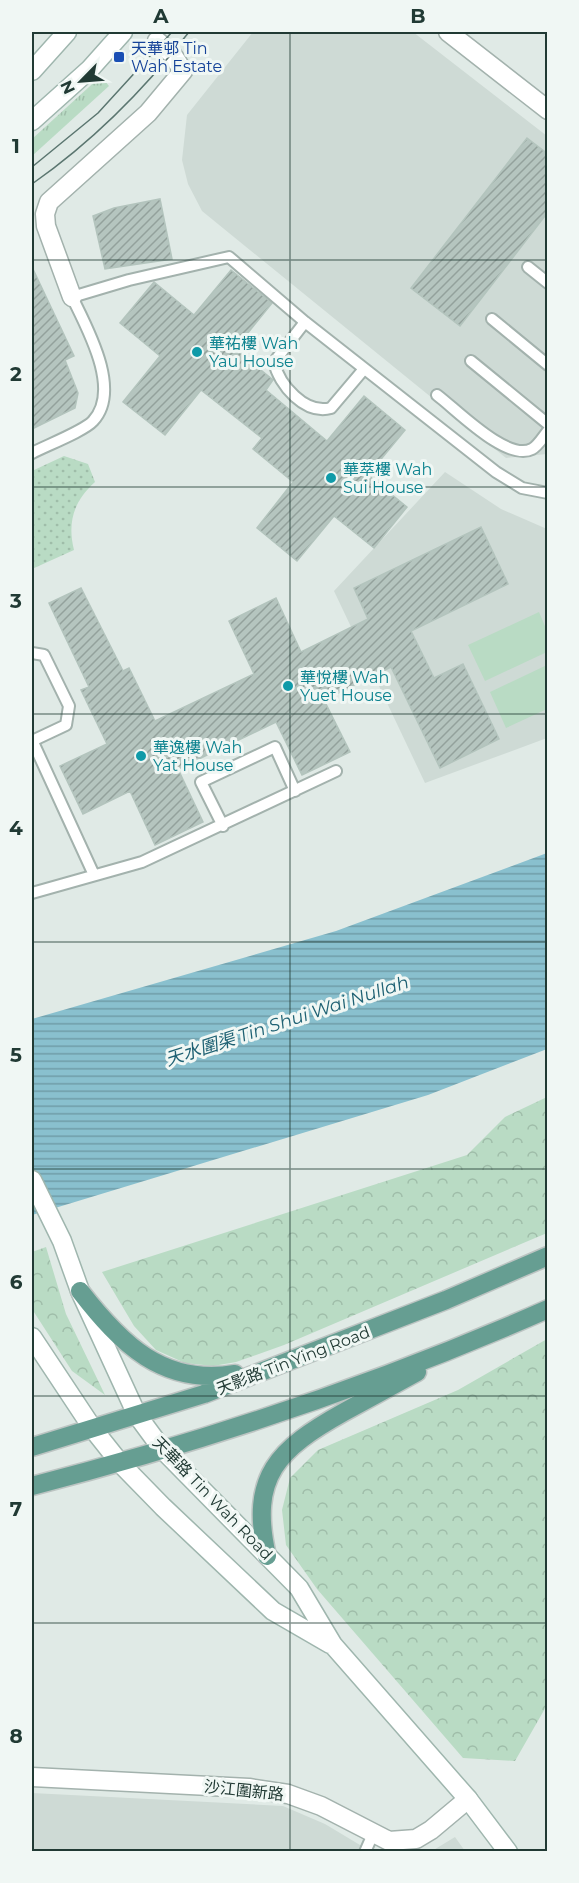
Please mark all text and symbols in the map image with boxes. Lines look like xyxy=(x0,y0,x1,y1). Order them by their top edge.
text: A xyxy=(152,4,169,28)
text: B xyxy=(410,4,426,28)
place label: 天華邨 Tin Wah Estate xyxy=(131,39,222,76)
marker: 天華邨 Tin Wah Estate xyxy=(112,50,126,64)
north arrow xyxy=(51,51,111,111)
text: N xyxy=(57,77,79,97)
text: 1 xyxy=(12,134,20,158)
place label: 華祐樓 Wah Yau House xyxy=(209,334,298,371)
marker: 華祐樓 Wah Yau House xyxy=(190,345,204,359)
text: 2 xyxy=(10,362,22,386)
place label: 華萃樓 Wah Sui House xyxy=(343,460,432,497)
marker: 華萃樓 Wah Sui House xyxy=(324,471,338,485)
text: 3 xyxy=(9,589,22,613)
place label: 華悅樓 Wah Yuet House xyxy=(300,668,392,705)
marker: 華悅樓 Wah Yuet House xyxy=(281,679,295,693)
place label: 華逸樓 Wah Yat House xyxy=(153,738,242,775)
marker: 華逸樓 Wah Yat House xyxy=(134,749,148,763)
text: 4 xyxy=(9,816,23,840)
water label: 天水圍渠 Tin Shui Wai Nullah xyxy=(162,971,412,1071)
text: 5 xyxy=(10,1043,22,1067)
text: 6 xyxy=(10,1270,23,1294)
street label: 天影路 Tin Ying Road xyxy=(214,1322,373,1399)
street label: 天華路 Tin Wah Road xyxy=(149,1433,276,1564)
text: 7 xyxy=(10,1497,22,1521)
text: 8 xyxy=(9,1724,23,1748)
street label: 沙江圍新路 xyxy=(203,1777,285,1804)

